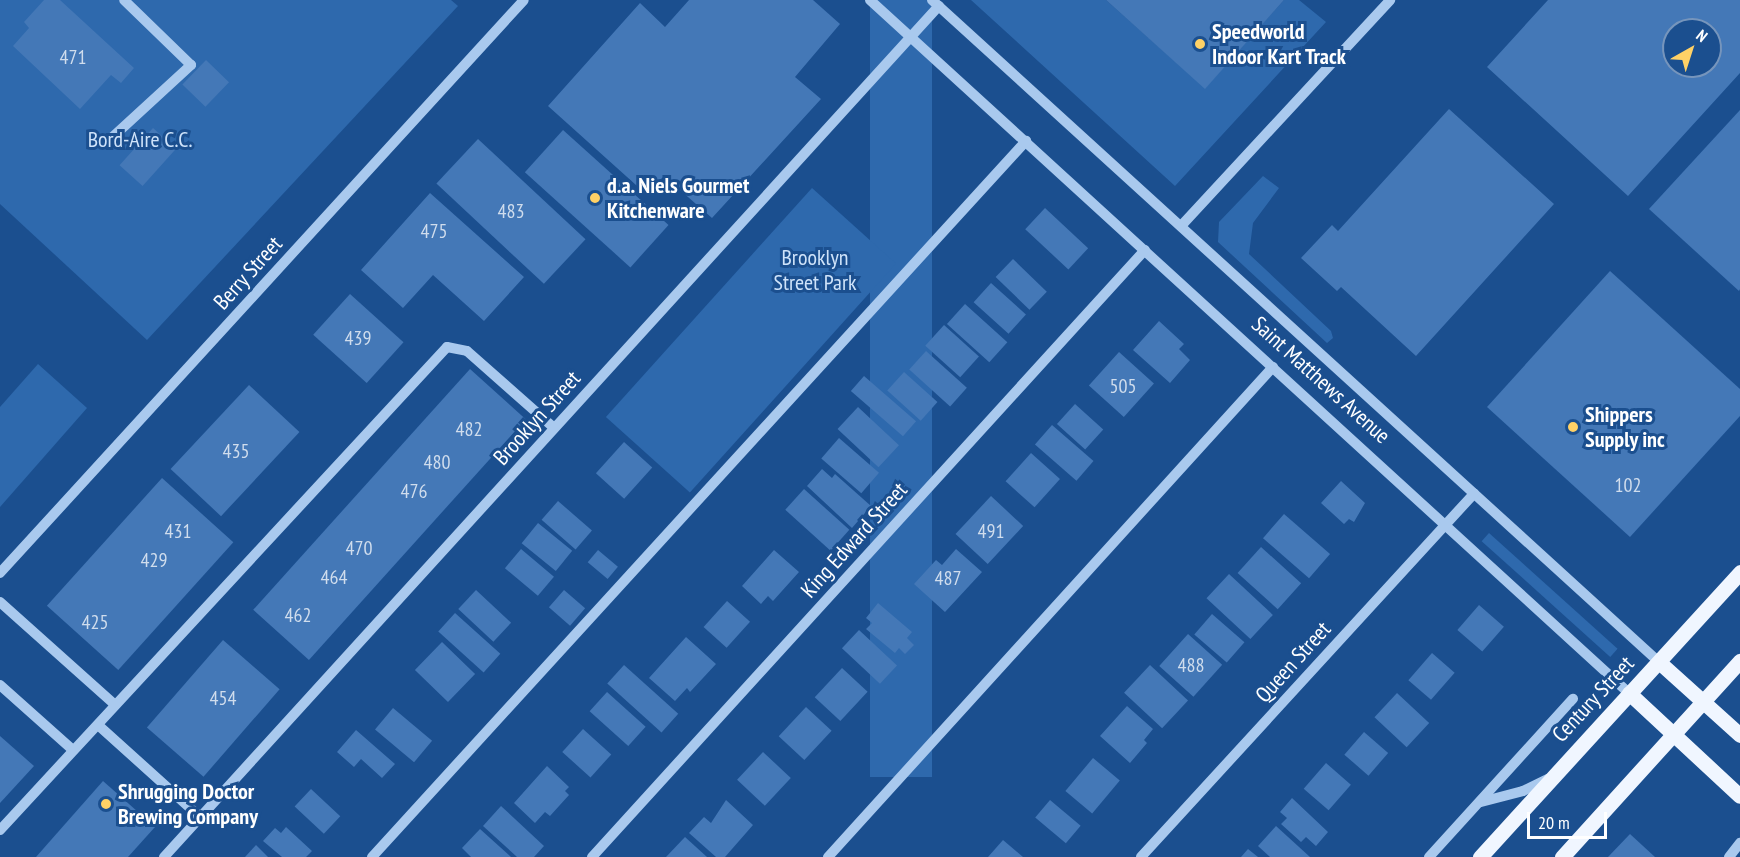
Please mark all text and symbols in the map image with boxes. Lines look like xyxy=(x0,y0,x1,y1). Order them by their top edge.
place label: Speedworld Indoor Kart Track xyxy=(1212,18,1346,70)
north arrow xyxy=(1662,18,1722,78)
text: N xyxy=(1692,25,1712,46)
marker: Speedworld Indoor Kart Track xyxy=(1193,37,1207,51)
house number: 471 xyxy=(60,45,86,69)
park label: Bord-Aire C.C. xyxy=(88,127,192,153)
place label: d.a. Niels Gourmet Kitchenware xyxy=(607,172,751,224)
marker: d.a. Niels Gourmet Kitchenware xyxy=(588,191,602,205)
house number: 483 xyxy=(498,199,524,223)
house number: 475 xyxy=(421,219,447,243)
street label: Berry Street xyxy=(208,231,288,315)
park label: Brooklyn Street Park xyxy=(774,244,856,296)
street label: Saint Matthews Avenue xyxy=(1246,311,1396,449)
house number: 439 xyxy=(345,326,371,350)
street label: Brooklyn Street xyxy=(488,366,586,470)
house number: 505 xyxy=(1110,374,1136,398)
place label: Shippers Supply inc xyxy=(1585,401,1665,452)
house number: 482 xyxy=(456,417,482,441)
marker: Shippers Supply inc xyxy=(1566,420,1580,434)
house number: 435 xyxy=(223,439,249,463)
house number: 480 xyxy=(424,450,450,474)
house number: 102 xyxy=(1615,473,1641,497)
street label: King Edward Street xyxy=(795,477,913,603)
house number: 476 xyxy=(401,479,427,503)
house number: 431 xyxy=(165,519,191,543)
house number: 491 xyxy=(978,519,1004,543)
house number: 470 xyxy=(346,536,372,560)
house number: 429 xyxy=(141,548,167,572)
house number: 464 xyxy=(321,565,347,589)
house number: 487 xyxy=(935,566,961,590)
house number: 462 xyxy=(285,603,311,627)
house number: 425 xyxy=(82,610,108,634)
street label: Queen Street xyxy=(1250,616,1336,708)
street label: Century Street xyxy=(1546,650,1640,748)
house number: 488 xyxy=(1178,653,1204,677)
house number: 454 xyxy=(210,686,236,710)
place label: Shrugging Doctor Brewing Company xyxy=(118,778,258,830)
marker: Shrugging Doctor Brewing Company xyxy=(99,797,113,811)
scale bar xyxy=(1530,800,1610,838)
text: 20 m xyxy=(1538,811,1570,834)

